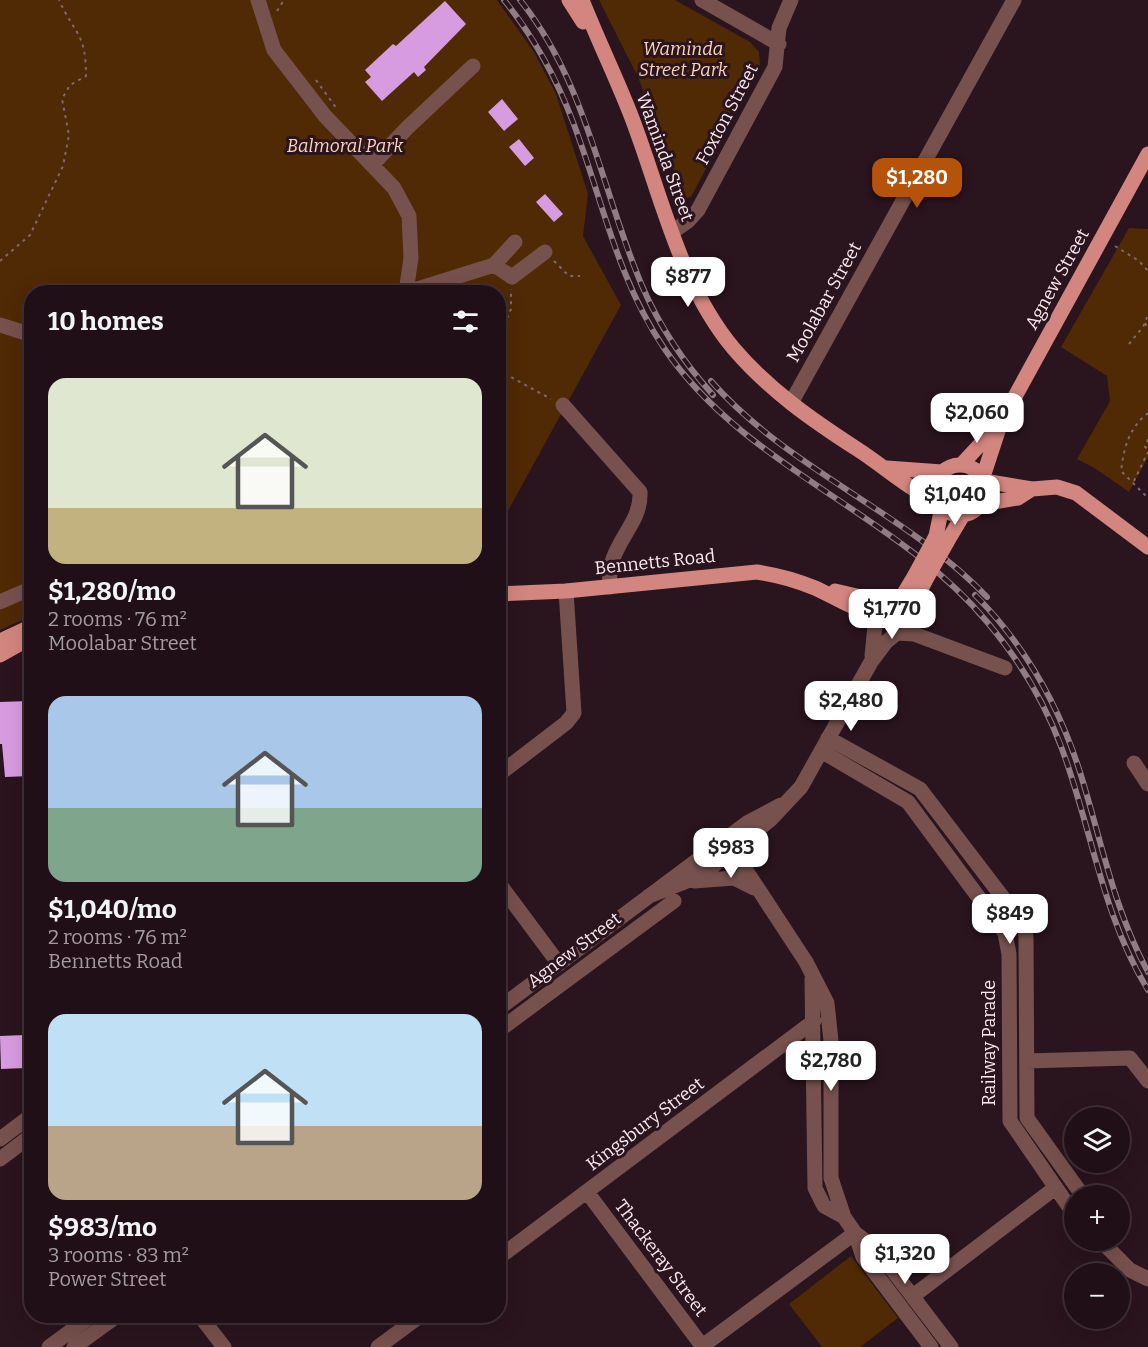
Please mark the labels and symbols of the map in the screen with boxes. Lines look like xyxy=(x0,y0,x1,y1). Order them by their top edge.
park label: Waminda Street Park xyxy=(638,38,728,81)
street label: Foxton Street xyxy=(691,59,763,168)
street label: Waminda Street xyxy=(632,90,699,225)
park label: Balmoral Park xyxy=(287,135,403,157)
pin: $1,280 xyxy=(868,158,966,209)
street label: Agnew Street xyxy=(1020,224,1094,333)
street label: Moolabar Street xyxy=(782,238,866,366)
pin: $877 xyxy=(652,257,724,308)
pin: $2,060 xyxy=(928,393,1026,444)
pin: $1,040 xyxy=(906,475,1004,526)
street label: Bennetts Road xyxy=(594,545,717,579)
pin: $1,770 xyxy=(843,589,941,640)
pin: $2,480 xyxy=(802,681,900,732)
pin: $983 xyxy=(695,828,767,879)
pin: $849 xyxy=(974,894,1046,945)
street label: Agnew Street xyxy=(523,907,626,992)
street label: Railway Parade xyxy=(978,980,1000,1106)
pin: $2,780 xyxy=(782,1041,880,1092)
street label: Kingsbury Street xyxy=(582,1072,708,1175)
street label: Thackeray Street xyxy=(610,1195,712,1321)
pin: $1,320 xyxy=(856,1234,954,1285)

